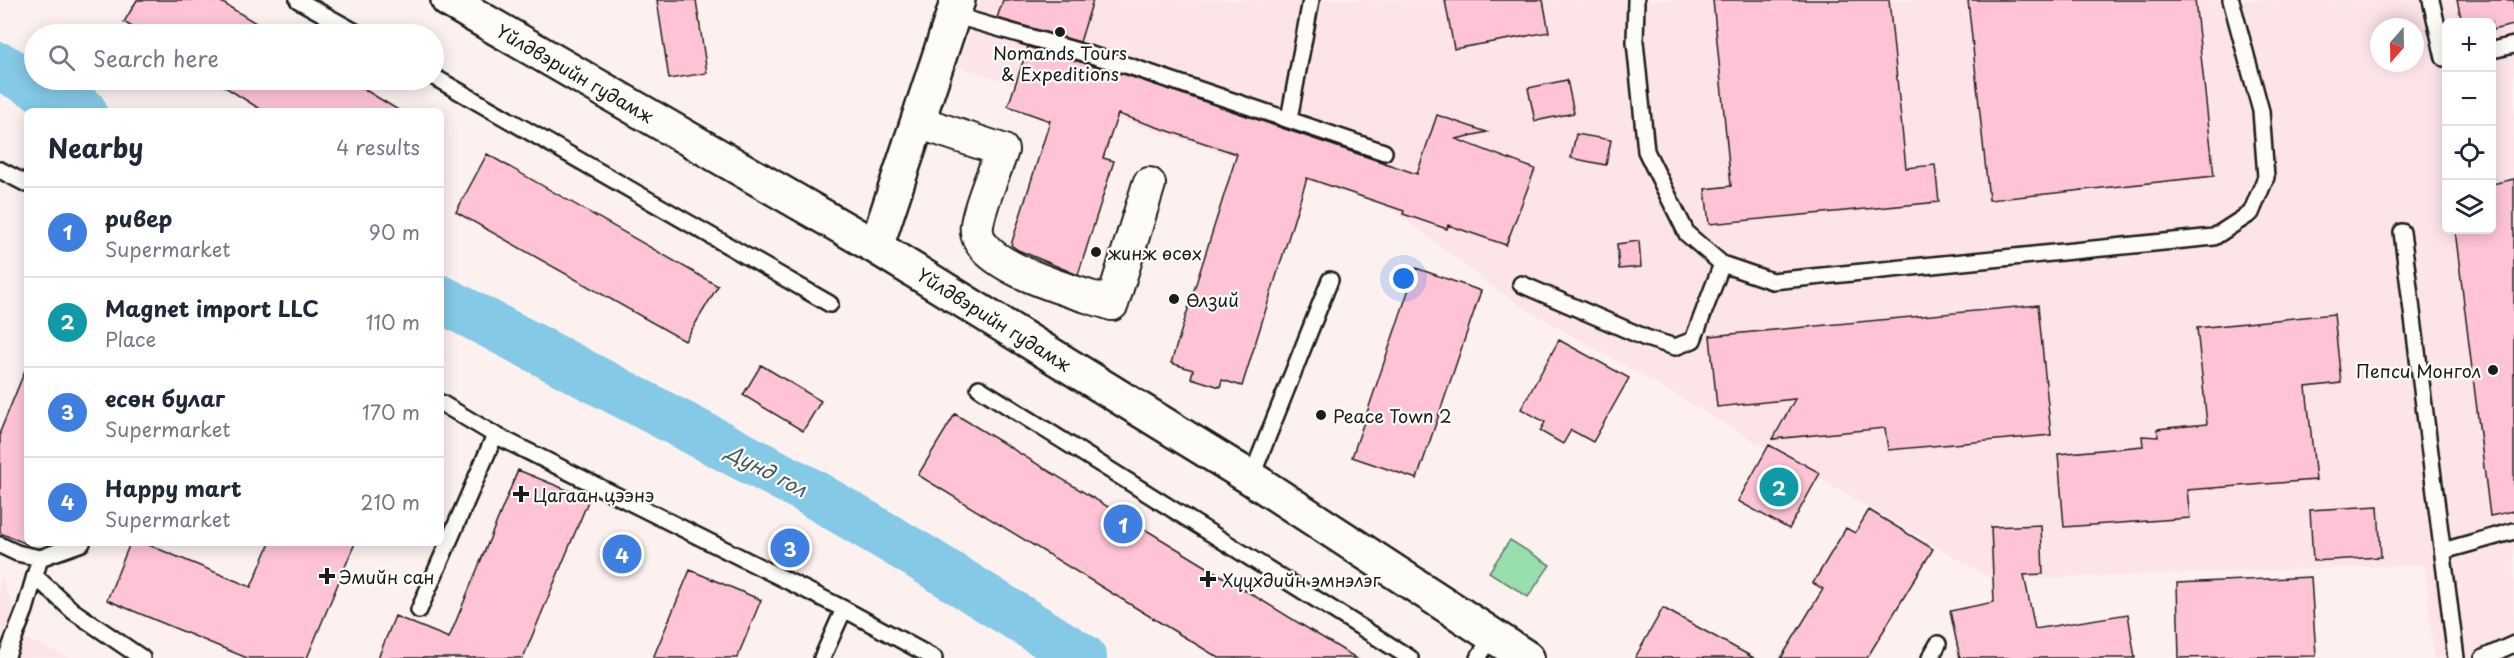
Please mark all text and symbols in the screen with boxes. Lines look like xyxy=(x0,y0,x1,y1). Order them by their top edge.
street label: Yйлдвэрийн гудамж xyxy=(492,17,659,129)
north arrow xyxy=(2370,18,2424,72)
map controls xyxy=(2442,18,2496,234)
button: + xyxy=(2442,18,2496,72)
search box xyxy=(24,24,444,90)
marker: Nomands Tours & Expeditions xyxy=(1053,25,1067,39)
place label: Nomands Tours & Expeditions xyxy=(993,39,1127,87)
icon: search xyxy=(45,41,78,74)
text: Search here xyxy=(93,41,219,74)
button: − xyxy=(2442,72,2496,126)
button: locate xyxy=(2442,126,2496,180)
text: Nearby xyxy=(48,128,143,167)
text: 4 results xyxy=(336,132,420,162)
button: layers xyxy=(2442,180,2496,234)
text: ривер xyxy=(105,201,172,234)
text: 1 xyxy=(63,217,72,247)
text: 90 m xyxy=(369,217,420,247)
text: Supermarket xyxy=(105,234,231,264)
place label: жинж өсөх xyxy=(1107,239,1202,266)
marker: жинж өсөх xyxy=(1089,245,1103,259)
street label: Yйлдвэрийн гудамж xyxy=(912,261,1077,378)
your location xyxy=(1389,264,1418,293)
place label: Өлзий xyxy=(1186,286,1239,313)
text: Magnet import LLC xyxy=(105,291,319,324)
marker: Өлзий xyxy=(1167,292,1181,306)
text: 2 xyxy=(60,307,75,337)
text: 110 m xyxy=(366,307,420,337)
text: Place xyxy=(105,324,156,354)
place label: Пепси Монгол xyxy=(2356,357,2481,384)
marker: Пепси Монгол xyxy=(2486,363,2500,377)
text: есөн булаг xyxy=(105,381,225,414)
text: 3 xyxy=(61,397,74,427)
text: 170 m xyxy=(362,397,420,427)
place label: Peace Town 2 xyxy=(1333,402,1452,429)
marker: Peace Town 2 xyxy=(1314,408,1328,422)
text: Supermarket xyxy=(105,414,231,444)
water label: Дунд гол xyxy=(719,435,813,504)
pin: 2 xyxy=(1760,464,1798,510)
text: Happy mart xyxy=(105,471,242,504)
place label: Цагаан цээнэ xyxy=(533,481,654,508)
text: 4 xyxy=(61,487,74,517)
text: 210 m xyxy=(361,487,420,517)
marker: Цагаан цээнэ xyxy=(514,487,528,501)
pin: 1 xyxy=(1104,502,1142,546)
text: Supermarket xyxy=(105,504,231,534)
pin: 3 xyxy=(770,526,810,570)
pin: 4 xyxy=(602,532,642,576)
place label: Эмийн сан xyxy=(339,563,434,590)
place label: Хүүхдийн эмнэлэг xyxy=(1222,566,1381,593)
marker: Эмийн сан xyxy=(320,569,334,583)
marker: Хүүхдийн эмнэлэг xyxy=(1199,570,1217,588)

